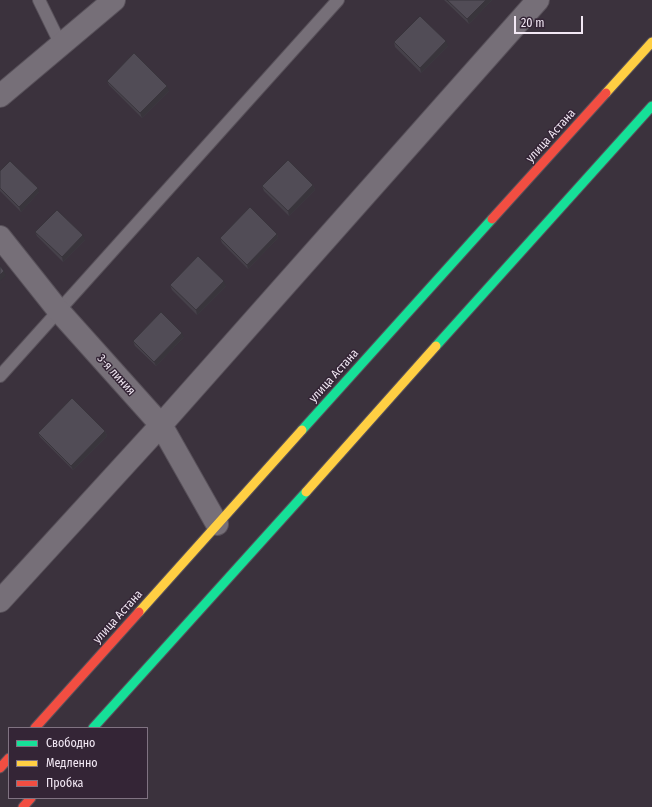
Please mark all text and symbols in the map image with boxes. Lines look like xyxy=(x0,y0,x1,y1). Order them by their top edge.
scale bar xyxy=(516,8,585,34)
text: 20 m xyxy=(521,16,545,30)
street label: улица Астана xyxy=(523,106,579,166)
street label: улица Астана xyxy=(306,346,362,406)
street label: 3-я линия xyxy=(94,352,138,398)
street label: улица Астана xyxy=(90,587,146,647)
legend xyxy=(8,727,148,799)
text: Свободно xyxy=(46,736,95,750)
text: Медленно xyxy=(46,756,98,770)
text: Пробка xyxy=(46,776,84,790)

